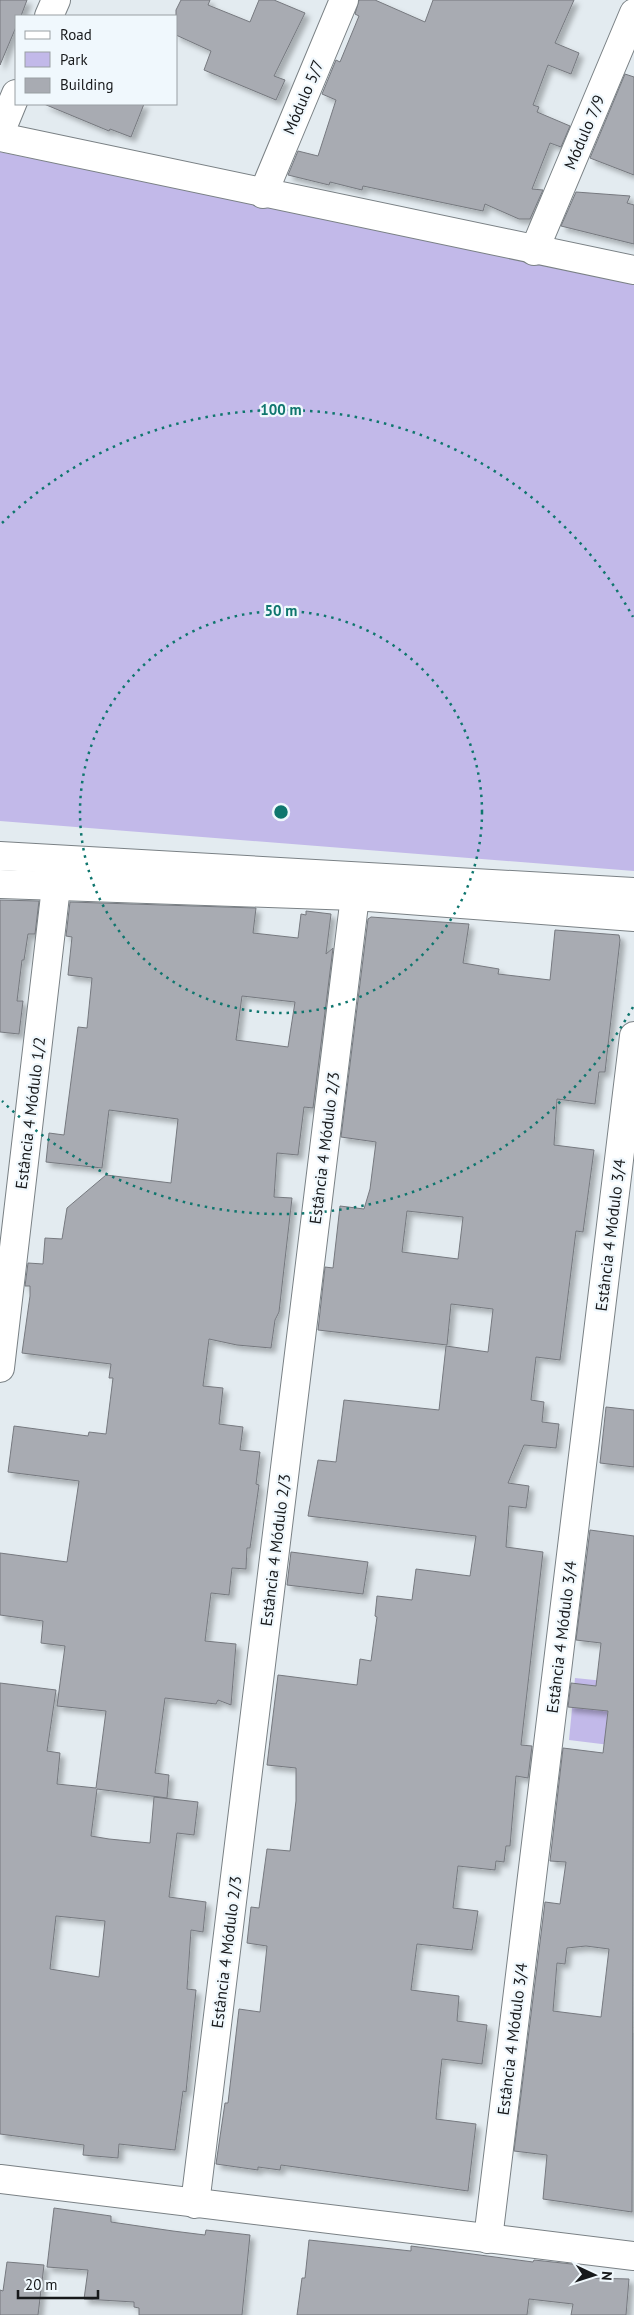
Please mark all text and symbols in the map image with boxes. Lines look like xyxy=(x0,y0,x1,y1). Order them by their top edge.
legend xyxy=(15,15,178,105)
text: Road xyxy=(60,25,92,44)
text: Park xyxy=(60,50,88,69)
street label: Módulo 5/7 xyxy=(278,57,328,137)
text: Building xyxy=(60,75,114,94)
street label: Módulo 7/9 xyxy=(559,92,609,172)
text: 100 m xyxy=(260,400,302,419)
text: 50 m xyxy=(265,601,297,620)
centre of rings xyxy=(272,803,290,821)
street label: Estância 4 Módulo 1/2 xyxy=(11,1036,49,1190)
street label: Estância 4 Módulo 2/3 xyxy=(305,1071,343,1225)
street label: Estância 4 Módulo 3/4 xyxy=(591,1157,629,1312)
street label: Estância 4 Módulo 2/3 xyxy=(256,1473,294,1627)
street label: Estância 4 Módulo 3/4 xyxy=(542,1559,580,1714)
street label: Estância 4 Módulo 2/3 xyxy=(207,1875,245,2029)
street label: Estância 4 Módulo 3/4 xyxy=(493,1961,531,2116)
north arrow xyxy=(569,2250,619,2300)
scale bar xyxy=(18,2268,98,2300)
text: N xyxy=(598,2271,616,2281)
text: 20 m xyxy=(25,2275,58,2294)

